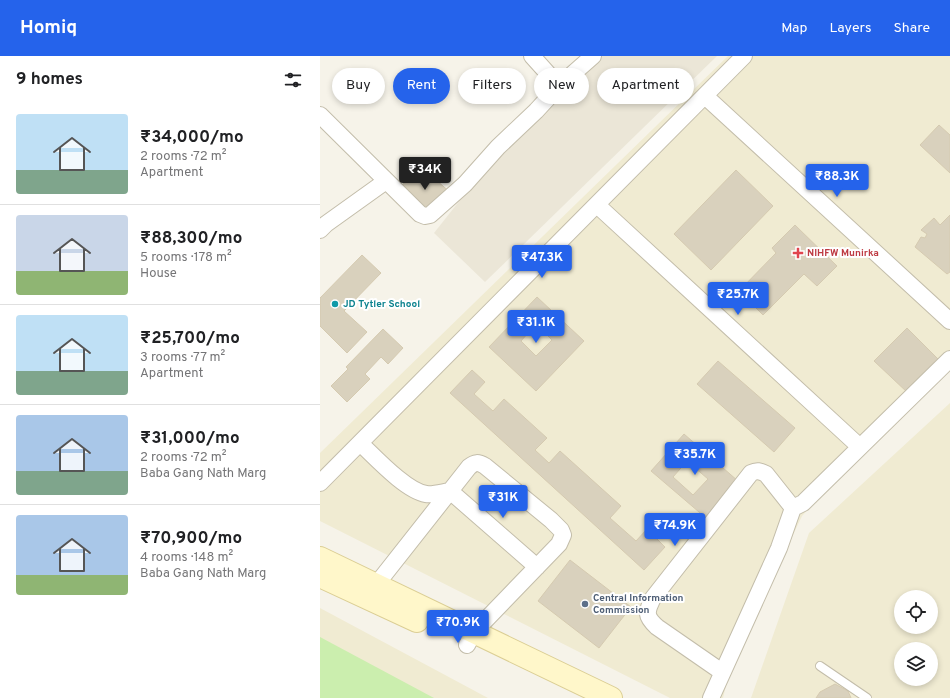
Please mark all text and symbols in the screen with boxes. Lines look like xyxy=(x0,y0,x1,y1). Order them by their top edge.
text: Homiq xyxy=(20,16,77,40)
text: Map xyxy=(781,20,807,37)
text: Layers xyxy=(829,20,871,37)
text: Share xyxy=(893,20,930,37)
chip: Buy xyxy=(332,68,385,104)
chip: Rent xyxy=(393,68,450,104)
chip: Filters xyxy=(458,68,526,104)
chip: New xyxy=(534,68,589,104)
chip: Apartment xyxy=(597,68,694,104)
text: 9 homes xyxy=(16,69,83,91)
icon: filters xyxy=(282,69,304,91)
text: ₹34,000/mo xyxy=(140,127,244,149)
icon: home xyxy=(48,130,96,178)
text: 2 rooms · 72 m² xyxy=(140,149,226,165)
pin: ₹34K xyxy=(401,157,449,191)
text: ₹34K xyxy=(408,162,442,178)
pin: ₹88.3K xyxy=(804,164,870,198)
text: Apartment xyxy=(140,165,203,181)
text: ₹88.3K xyxy=(815,169,859,185)
text: ₹88,300/mo xyxy=(140,228,242,250)
icon: home xyxy=(48,231,96,279)
pin: ₹47.3K xyxy=(509,245,575,279)
marker: NIHFW Munirka xyxy=(792,247,804,259)
place label: NIHFW Munirka xyxy=(807,247,879,260)
text: 5 rooms · 178 m² xyxy=(140,250,232,266)
text: ₹47.3K xyxy=(521,250,563,266)
text: House xyxy=(140,266,177,282)
pin: ₹25.7K xyxy=(705,282,771,316)
text: ₹25.7K xyxy=(717,287,759,303)
place label: JD Tytler School xyxy=(343,298,420,311)
marker: JD Tytler School xyxy=(330,299,340,309)
pin: ₹31.1K xyxy=(503,310,569,344)
text: ₹31.1K xyxy=(516,315,556,331)
text: ₹25,700/mo xyxy=(140,328,240,350)
icon: home xyxy=(48,331,96,379)
text: 3 rooms · 77 m² xyxy=(140,350,225,366)
text: Apartment xyxy=(140,366,203,382)
text: ₹31,000/mo xyxy=(140,428,240,450)
icon: home xyxy=(48,431,96,479)
pin: ₹35.7K xyxy=(662,442,728,476)
text: ₹35.7K xyxy=(674,447,716,463)
text: 2 rooms · 72 m² xyxy=(140,450,226,466)
text: Baba Gang Nath Marg xyxy=(140,466,266,482)
pin: ₹31K xyxy=(479,485,527,519)
text: ₹31K xyxy=(488,490,518,506)
pin: ₹74.9K xyxy=(642,513,708,547)
text: ₹74.9K xyxy=(653,518,697,534)
text: ₹70,900/mo xyxy=(140,528,242,550)
icon: home xyxy=(48,531,96,579)
text: 4 rooms · 148 m² xyxy=(140,550,233,566)
text: Baba Gang Nath Marg xyxy=(140,566,266,582)
map controls xyxy=(894,590,938,686)
button: locate xyxy=(894,590,938,634)
place label: Central Information Commission xyxy=(593,592,683,617)
marker: Central Information Commission xyxy=(580,599,590,609)
pin: ₹70.9K xyxy=(425,610,491,644)
text: ₹70.9K xyxy=(436,615,480,631)
button: layers xyxy=(894,642,938,686)

